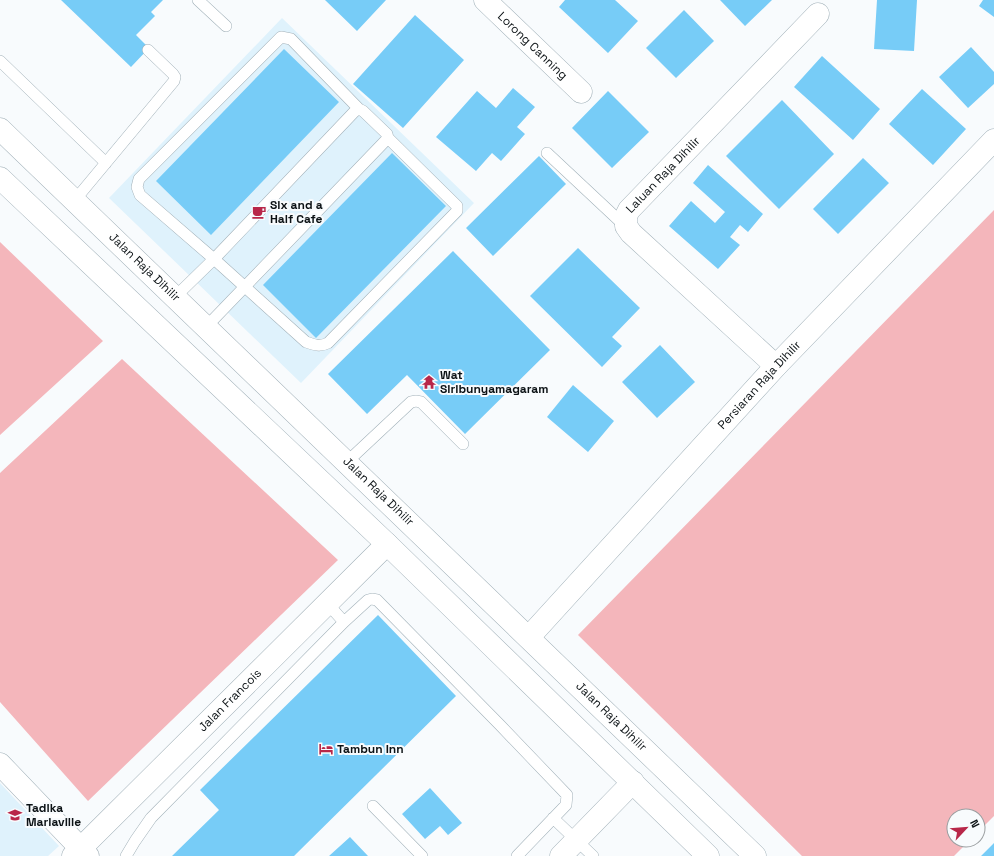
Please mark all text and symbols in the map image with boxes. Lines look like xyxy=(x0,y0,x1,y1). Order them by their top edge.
street label: Lorong Canning xyxy=(494,8,571,83)
street label: Laluan Raja Dihilir xyxy=(622,133,704,216)
place label: Six and a Half Cafe xyxy=(270,197,323,227)
cafe icon: Six and a Half Cafe xyxy=(251,204,267,220)
street label: Jalan Raja Dihilir xyxy=(105,229,184,305)
street label: Persiaran Raja Dihilir xyxy=(714,337,805,433)
place label: Wat Siribunyamagaram xyxy=(440,367,549,397)
temple icon: Wat Siribunyamagaram xyxy=(421,374,437,390)
street label: Jalan Raja Dihilir xyxy=(339,453,418,530)
street label: Jalan Francois xyxy=(195,665,265,735)
street label: Jalan Raja Dihilir xyxy=(573,678,651,755)
hotel icon: Tambun Inn xyxy=(318,741,334,757)
place label: Tambun Inn xyxy=(337,741,404,757)
place label: Tadika Mariaville xyxy=(26,800,81,830)
school or university icon: Tadika Mariaville xyxy=(7,807,23,823)
north arrow xyxy=(946,808,986,848)
text: N xyxy=(967,817,983,830)

